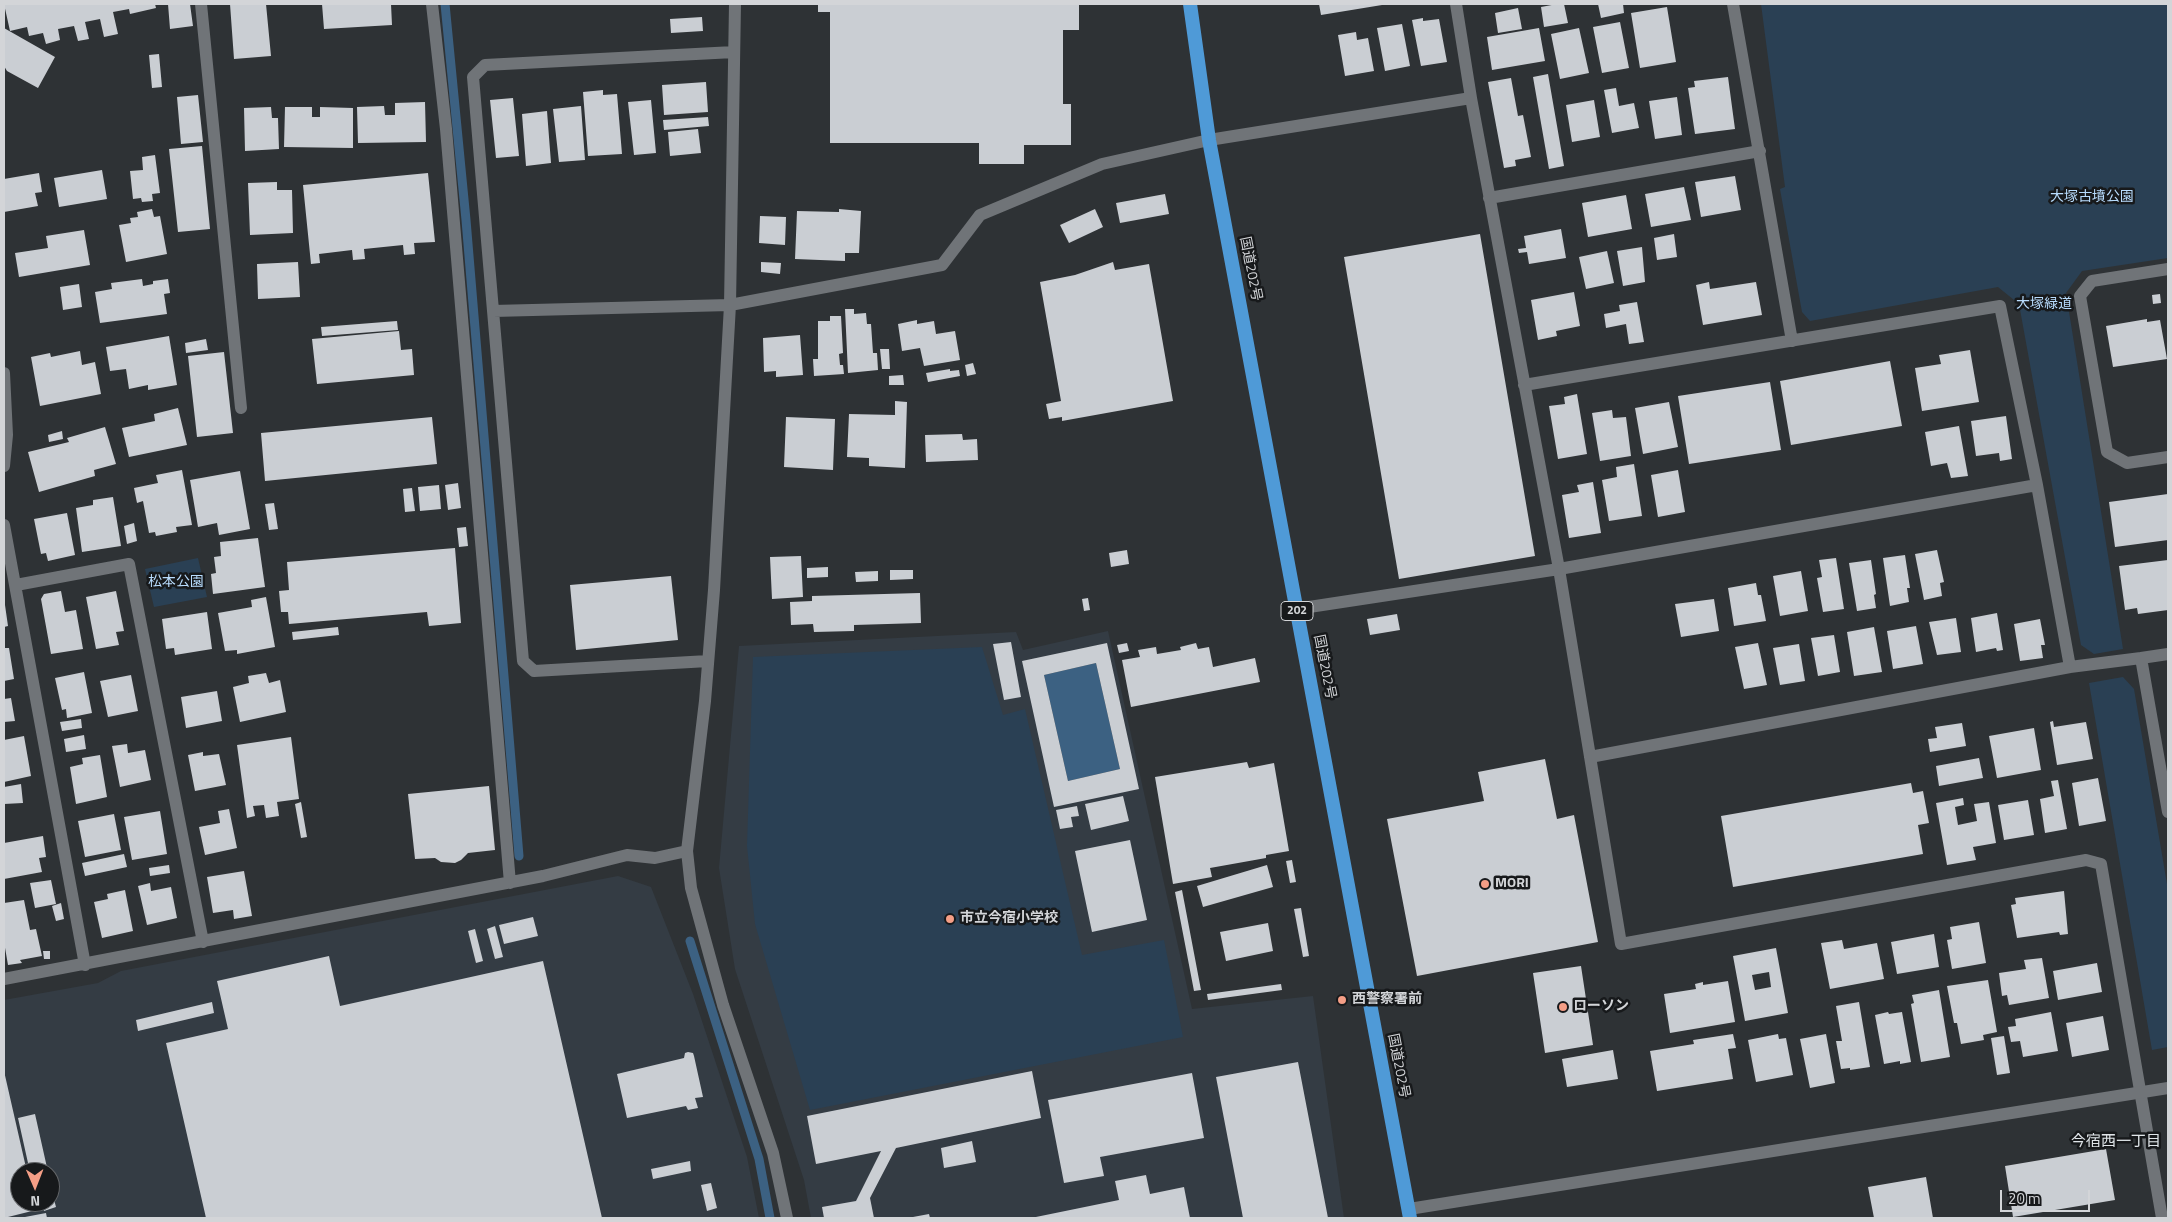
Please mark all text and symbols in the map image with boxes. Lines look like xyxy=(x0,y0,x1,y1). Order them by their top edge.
park label: 大塚古墳公園 xyxy=(2050,190,2134,206)
street label: 国道202号 xyxy=(1236,235,1264,303)
park label: 大塚緑道 xyxy=(2016,297,2072,313)
park label: 松本公園 xyxy=(148,575,204,591)
road number: 202 xyxy=(1281,602,1313,620)
street label: 国道202号 xyxy=(1310,633,1338,701)
place label: MORI xyxy=(1495,876,1529,892)
marker: MORI xyxy=(1479,878,1491,890)
place label: 市立今宿小学校 xyxy=(960,911,1058,927)
marker: 市立今宿小学校 xyxy=(944,913,956,925)
place label: 西警察署前 xyxy=(1352,992,1422,1008)
marker: 西警察署前 xyxy=(1336,994,1348,1006)
place label: ローソン xyxy=(1573,999,1629,1015)
marker: ローソン xyxy=(1557,1001,1569,1013)
street label: 国道202号 xyxy=(1384,1032,1412,1100)
district label: 今宿西一丁目 xyxy=(2071,1133,2161,1151)
north arrow xyxy=(10,1162,60,1212)
scale bar xyxy=(2002,1180,2092,1212)
text: 20 m xyxy=(2008,1187,2041,1210)
text: N xyxy=(30,1191,40,1212)

